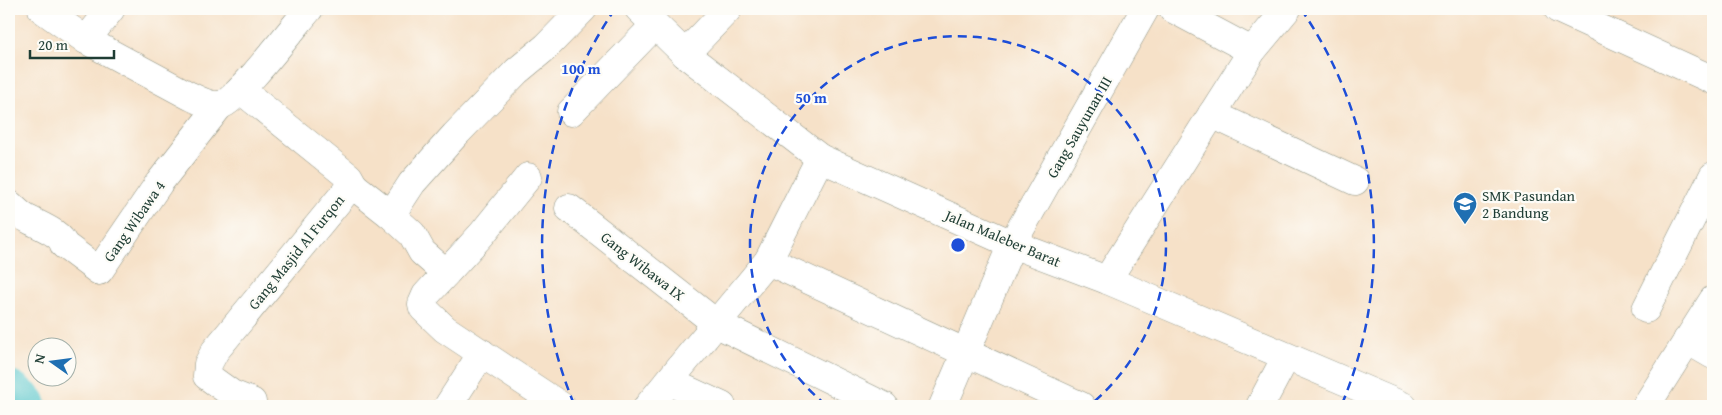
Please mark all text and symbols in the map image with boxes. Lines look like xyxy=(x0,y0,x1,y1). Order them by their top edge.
scale bar xyxy=(30,28,114,60)
text: 20 m xyxy=(38,34,69,55)
text: 100 m xyxy=(561,58,601,79)
street label: Gang Sauyunan III xyxy=(1041,72,1117,182)
text: 50 m xyxy=(795,87,827,108)
street label: Gang Wibawa 4 xyxy=(98,176,170,266)
place label: SMK Pasundan 2 Bandung xyxy=(1482,185,1576,223)
street label: Gang Masjid Al Furqon xyxy=(243,190,349,314)
school or university icon: SMK Pasundan 2 Bandung xyxy=(1452,191,1478,225)
street label: Jalan Maleber Barat xyxy=(940,203,1065,272)
street label: Gang Wibawa IX xyxy=(597,226,690,306)
centre of rings xyxy=(949,236,967,254)
north arrow xyxy=(28,338,78,388)
text: N xyxy=(29,351,50,366)

